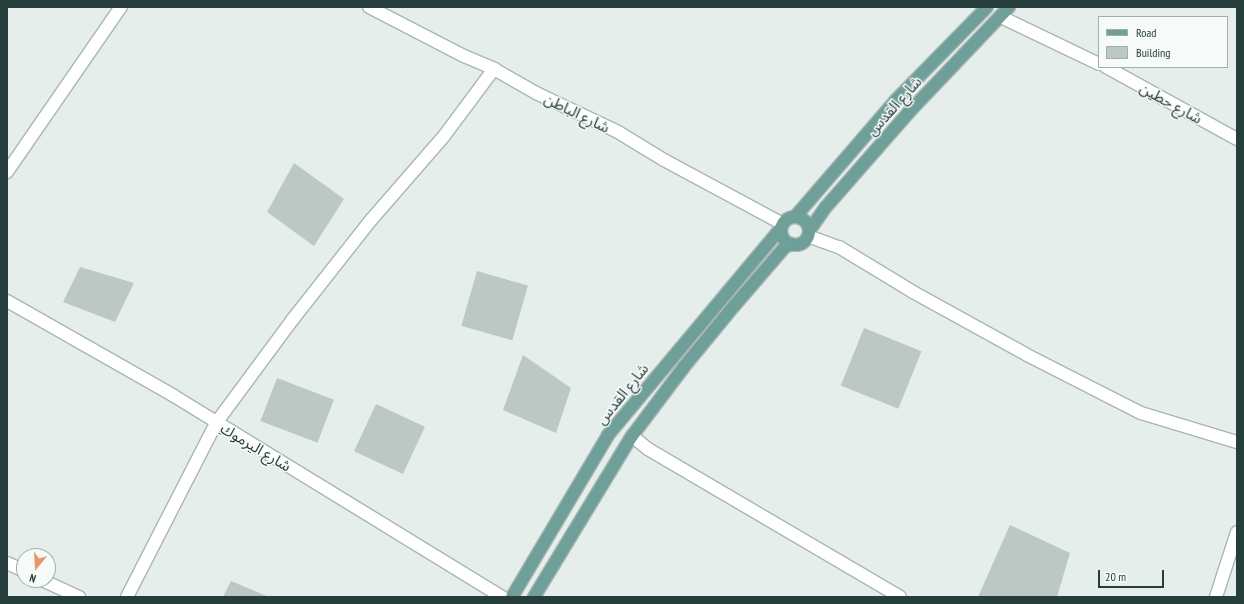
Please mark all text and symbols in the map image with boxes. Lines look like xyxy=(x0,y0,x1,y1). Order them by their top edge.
legend xyxy=(1098,16,1228,68)
text: Road xyxy=(1136,25,1156,40)
text: Building xyxy=(1136,45,1171,60)
street label: شارع القدس xyxy=(863,73,925,139)
street label: شارع حطين xyxy=(1137,79,1205,127)
street label: شارع الباطن xyxy=(541,89,613,137)
street label: شارع القدس xyxy=(592,360,652,428)
street label: ِشارع اليرموك xyxy=(218,419,294,475)
north arrow xyxy=(16,548,56,588)
scale bar xyxy=(1100,562,1166,588)
text: 20 m xyxy=(1105,569,1126,584)
text: N xyxy=(28,571,38,586)

